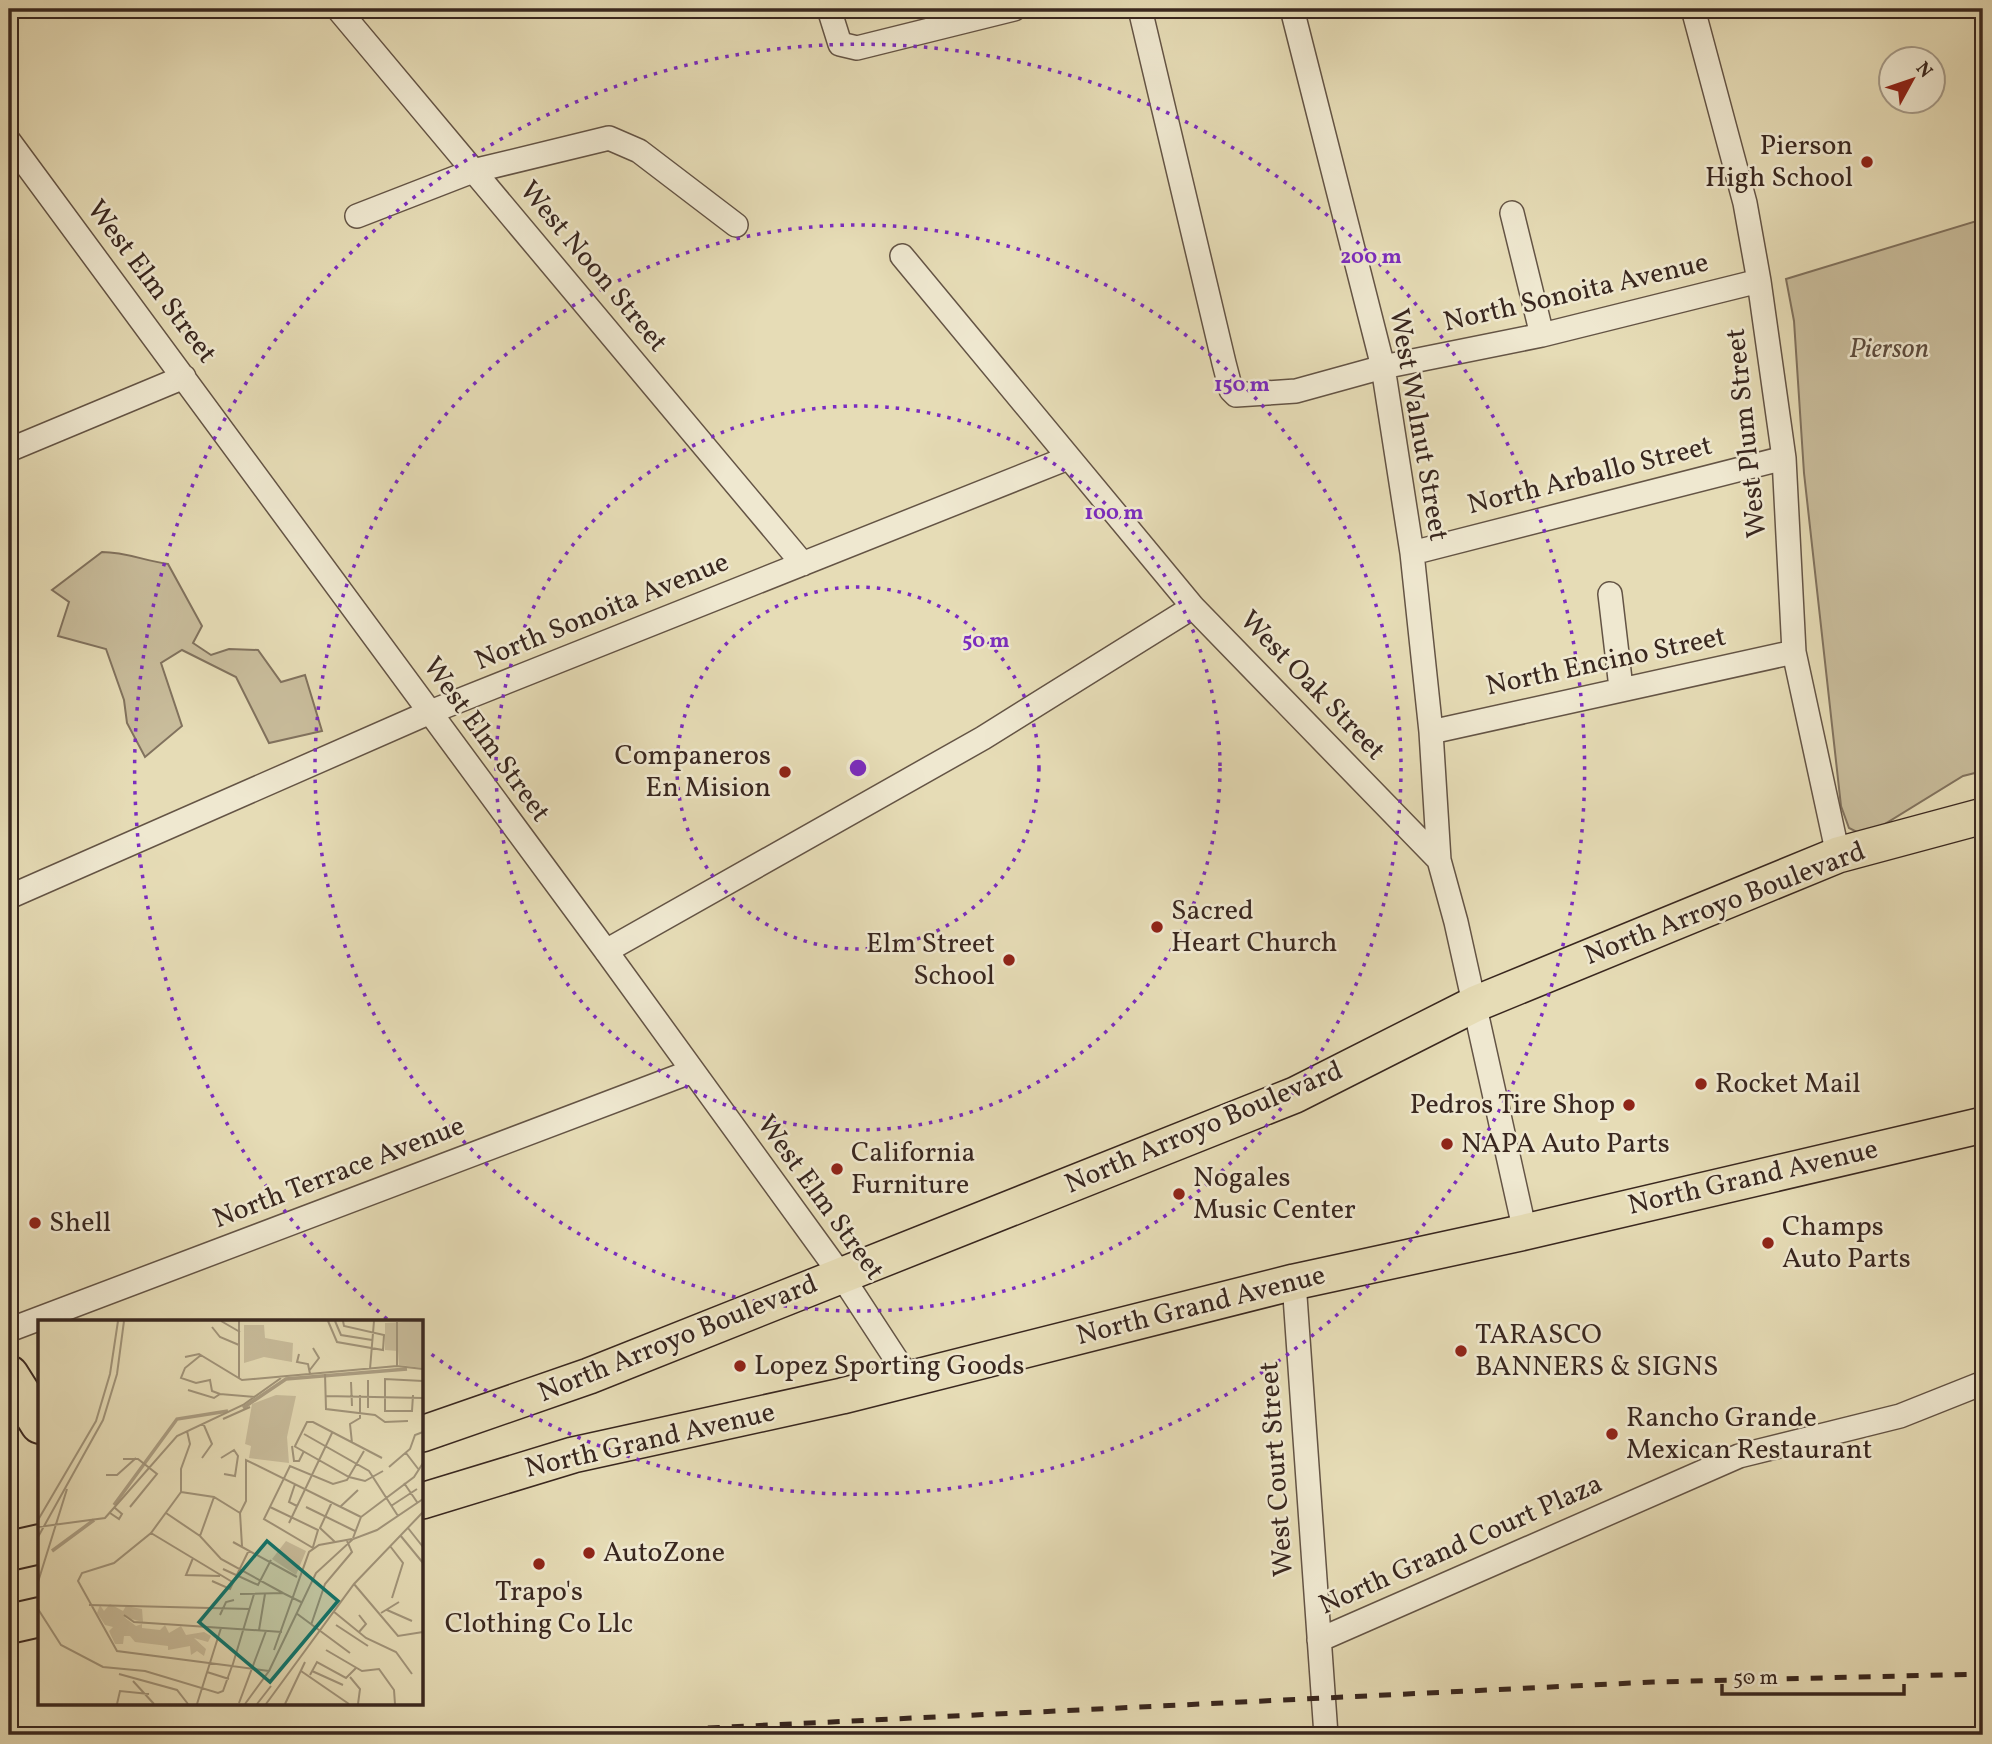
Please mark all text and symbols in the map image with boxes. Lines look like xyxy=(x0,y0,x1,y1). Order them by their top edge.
north arrow xyxy=(1876,46,1946,116)
text: N xyxy=(1909,57,1938,84)
place label: Pierson High School xyxy=(1705,127,1853,198)
marker: Pierson High School xyxy=(1859,154,1875,170)
street label: West Noon Street xyxy=(510,173,676,361)
street label: West Elm Street xyxy=(77,192,225,372)
text: 200 m xyxy=(1340,243,1402,272)
street label: North Sonoita Avenue xyxy=(1440,244,1712,342)
street label: West Walnut Street xyxy=(1378,306,1458,544)
street label: West Plum Street xyxy=(1717,326,1777,540)
park label: Pierson xyxy=(1849,330,1929,369)
text: 150 m xyxy=(1214,371,1270,400)
street label: North Arballo Street xyxy=(1464,427,1716,525)
text: 100 m xyxy=(1084,499,1144,528)
street label: North Sonoita Avenue xyxy=(469,543,735,681)
street label: West Oak Street xyxy=(1230,602,1394,770)
street label: North Encino Street xyxy=(1482,617,1730,707)
text: 50 m xyxy=(962,627,1010,656)
street label: West Elm Street xyxy=(413,649,559,831)
place label: Companeros En Mision xyxy=(614,737,771,808)
centre of rings xyxy=(846,756,870,780)
marker: Companeros En Mision xyxy=(777,764,793,780)
street label: North Arroyo Boulevard xyxy=(1579,832,1871,976)
place label: Sacred Heart Church xyxy=(1171,892,1337,963)
marker: Sacred Heart Church xyxy=(1149,919,1165,935)
place label: Elm Street School xyxy=(866,925,995,996)
marker: Elm Street School xyxy=(1001,952,1017,968)
street label: North Arroyo Boulevard xyxy=(1059,1052,1349,1204)
place label: Rocket Mail xyxy=(1715,1065,1861,1104)
marker: Rocket Mail xyxy=(1693,1076,1709,1092)
place label: Pedros Tire Shop xyxy=(1410,1086,1615,1125)
marker: Pedros Tire Shop xyxy=(1621,1097,1637,1113)
street label: North Terrace Avenue xyxy=(207,1107,471,1239)
street label: West Elm Street xyxy=(747,1107,893,1289)
place label: NAPA Auto Parts xyxy=(1461,1125,1670,1164)
street label: North Grand Avenue xyxy=(1624,1130,1882,1226)
place label: California Furniture xyxy=(851,1134,975,1205)
marker: NAPA Auto Parts xyxy=(1439,1136,1455,1152)
place label: Nogales Music Center xyxy=(1193,1159,1356,1230)
marker: California Furniture xyxy=(829,1161,845,1177)
marker: Nogales Music Center xyxy=(1171,1186,1187,1202)
place label: Shell xyxy=(49,1204,111,1243)
place label: Champs Auto Parts xyxy=(1782,1208,1911,1279)
marker: Shell xyxy=(27,1215,43,1231)
marker: Champs Auto Parts xyxy=(1760,1235,1776,1251)
street label: North Grand Avenue xyxy=(1072,1256,1330,1356)
street label: North Arroyo Boulevard xyxy=(532,1265,824,1413)
place label: TARASCO BANNERS & SIGNS xyxy=(1475,1316,1718,1387)
inset map xyxy=(38,1320,424,1706)
marker: TARASCO BANNERS & SIGNS xyxy=(1453,1343,1469,1359)
place label: Lopez Sporting Goods xyxy=(754,1347,1025,1386)
marker: Lopez Sporting Goods xyxy=(732,1358,748,1374)
street label: West Court Street xyxy=(1250,1360,1304,1578)
street label: North Grand Avenue xyxy=(521,1393,779,1489)
place label: Rancho Grande Mexican Restaurant xyxy=(1626,1399,1872,1470)
marker: Rancho Grande Mexican Restaurant xyxy=(1604,1426,1620,1442)
street label: North Grand Court Plaza xyxy=(1313,1465,1609,1625)
place label: AutoZone xyxy=(603,1534,725,1573)
marker: AutoZone xyxy=(581,1545,597,1561)
marker: Trapo's Clothing Co Llc xyxy=(531,1556,547,1572)
place label: Trapo's Clothing Co Llc xyxy=(445,1573,633,1644)
scale bar xyxy=(1722,1653,1904,1697)
text: 50 m xyxy=(1733,1664,1778,1693)

